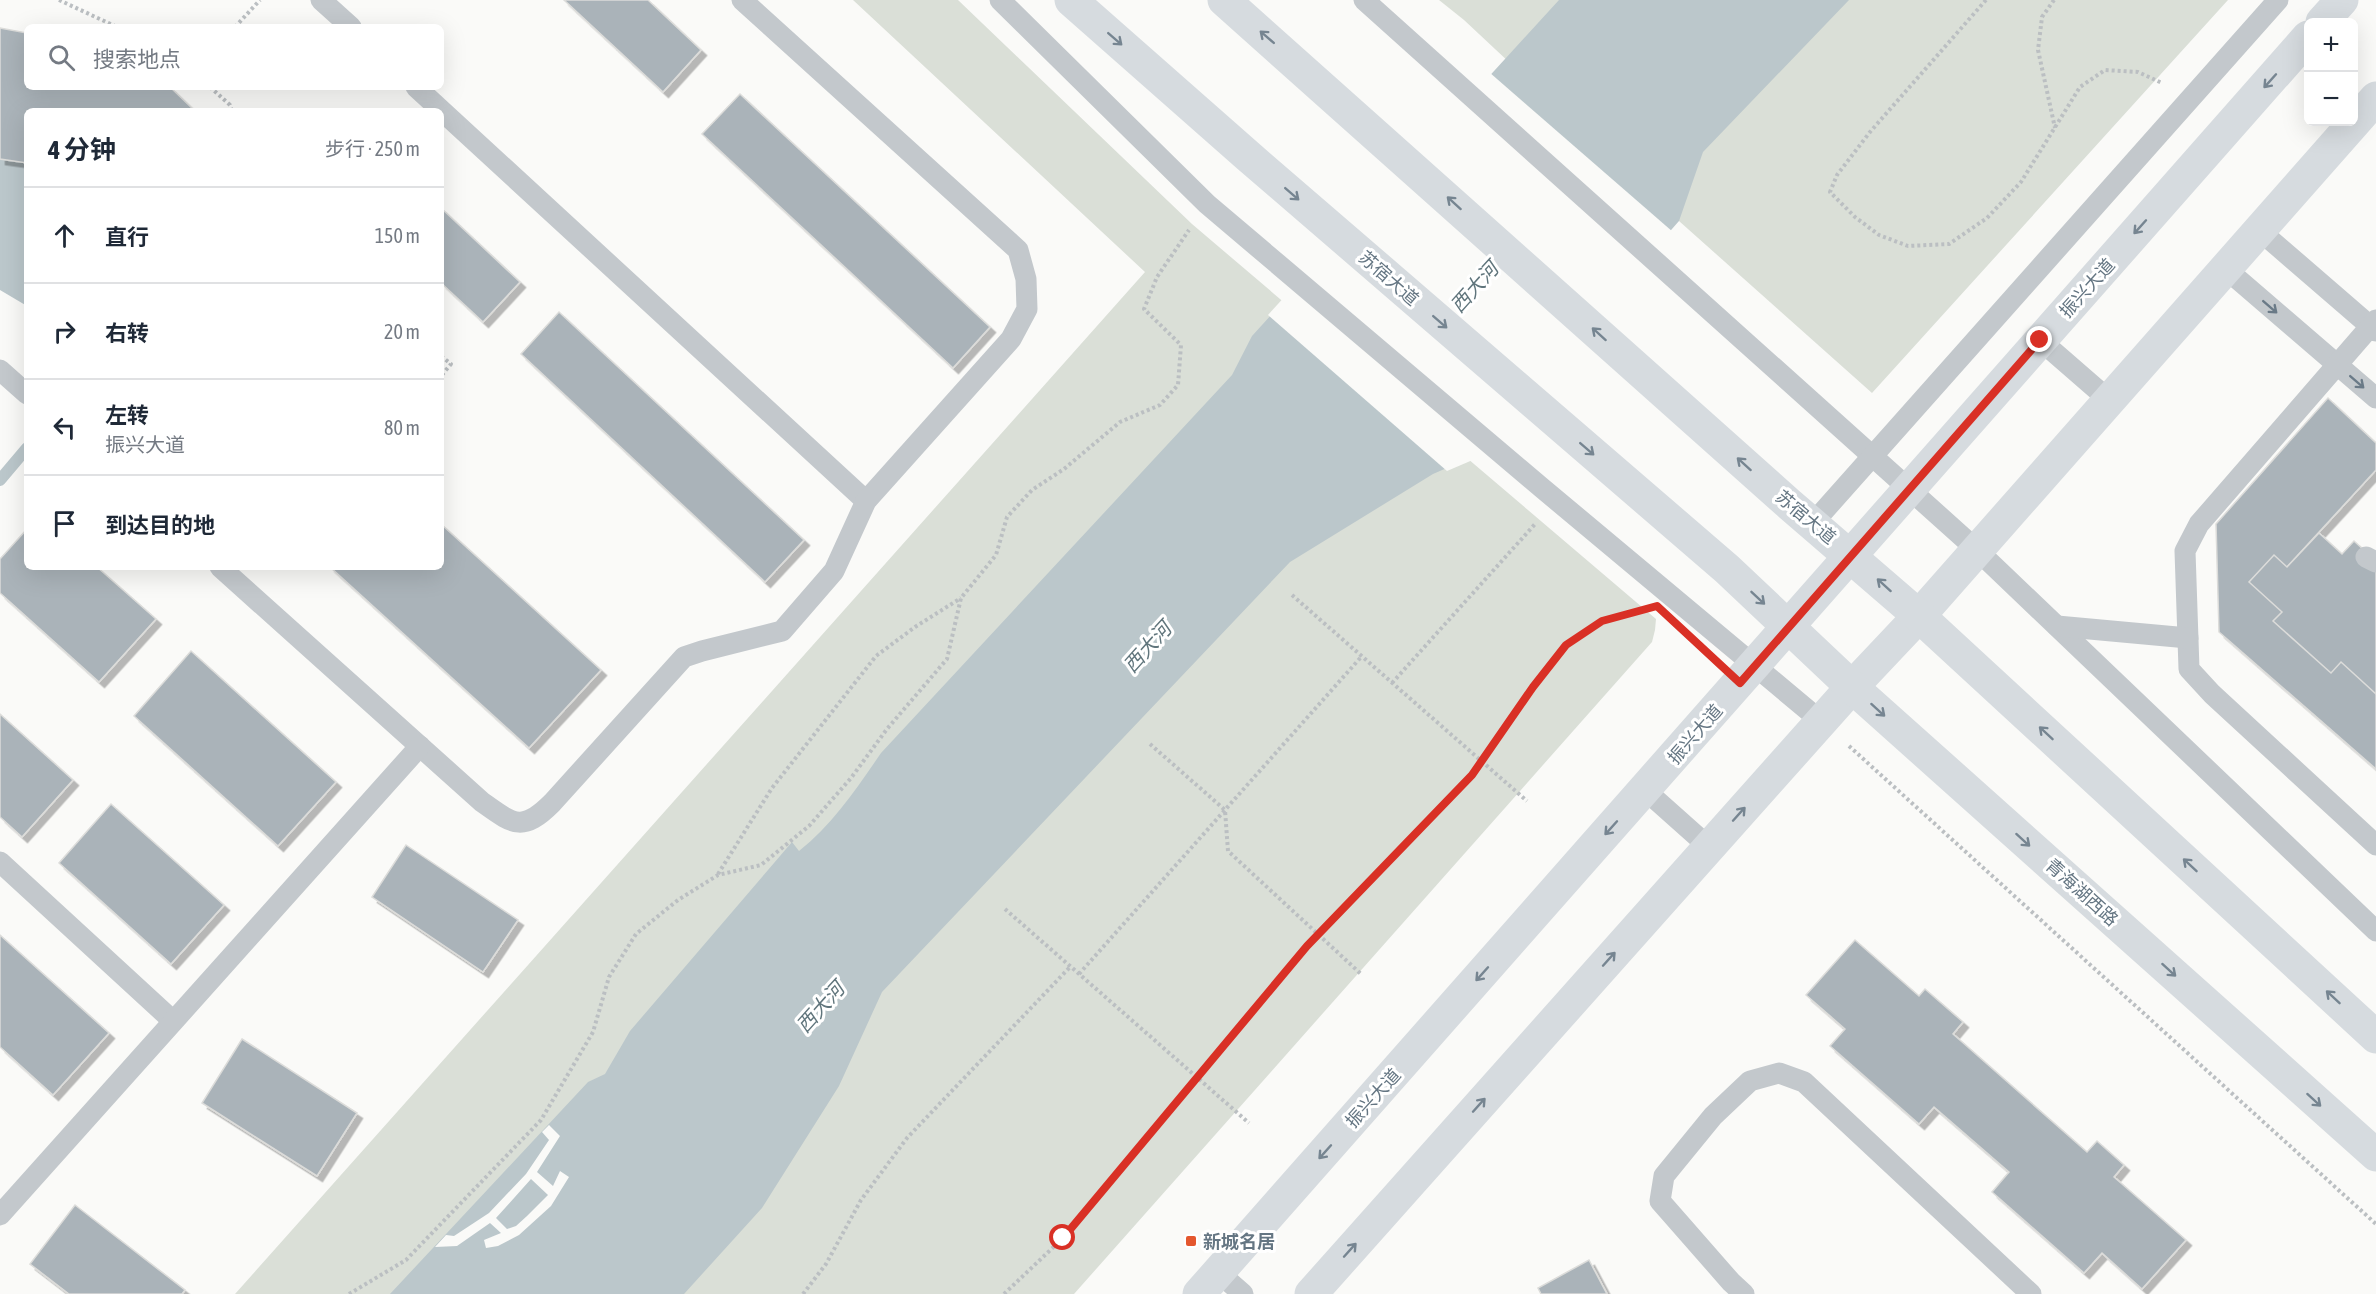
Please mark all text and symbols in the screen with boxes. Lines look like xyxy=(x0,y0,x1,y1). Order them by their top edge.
map controls xyxy=(2304,18,2358,126)
button: + xyxy=(2304,18,2358,72)
search box xyxy=(24,24,444,90)
one-way arrow xyxy=(1260,30,1275,44)
one-way arrow xyxy=(1107,32,1122,46)
icon: search xyxy=(45,41,78,74)
text: 搜索地点 xyxy=(93,46,181,72)
button: − xyxy=(2304,72,2358,126)
one-way arrow xyxy=(2263,73,2277,88)
text: 4 分钟 xyxy=(48,135,116,165)
text: 步行 · 250 m xyxy=(325,137,420,160)
one-way arrow xyxy=(1284,188,1300,201)
one-way arrow xyxy=(1447,196,1462,210)
icon: ahead xyxy=(48,219,81,252)
one-way arrow xyxy=(2133,219,2147,234)
text: 直行 xyxy=(105,224,149,250)
text: 150 m xyxy=(375,224,420,247)
street label: 苏宿大道 xyxy=(1355,246,1423,310)
water label: 西大河 xyxy=(1445,254,1505,317)
street label: 振兴大道 xyxy=(2055,254,2119,322)
one-way arrow xyxy=(2262,300,2277,314)
icon: right xyxy=(48,315,81,348)
one-way arrow xyxy=(1432,315,1447,329)
text: 右转 xyxy=(105,320,149,346)
text: 20 m xyxy=(384,320,420,343)
route end xyxy=(2026,326,2052,352)
one-way arrow xyxy=(1592,327,1607,341)
one-way arrow xyxy=(2349,375,2365,388)
text: 左转 xyxy=(105,402,149,428)
icon: left xyxy=(48,411,81,444)
text: 80 m xyxy=(384,416,420,439)
text: 振兴大道 xyxy=(105,433,185,456)
one-way arrow xyxy=(1580,442,1595,456)
one-way arrow xyxy=(1737,457,1752,471)
street label: 苏宿大道 xyxy=(1772,486,1840,548)
icon: arrive xyxy=(48,507,81,540)
text: 到达目的地 xyxy=(105,512,215,538)
one-way arrow xyxy=(1877,578,1892,592)
one-way arrow xyxy=(1750,591,1765,605)
water label: 西大河 xyxy=(1118,614,1178,677)
street label: 振兴大道 xyxy=(1663,700,1727,768)
one-way arrow xyxy=(1870,703,1885,717)
one-way arrow xyxy=(2039,726,2054,740)
one-way arrow xyxy=(1732,807,1746,822)
one-way arrow xyxy=(1604,821,1618,836)
one-way arrow xyxy=(2016,833,2031,847)
street label: 青海湖西路 xyxy=(2042,854,2122,930)
one-way arrow xyxy=(2182,858,2197,872)
one-way arrow xyxy=(1602,952,1616,967)
one-way arrow xyxy=(2161,963,2176,977)
one-way arrow xyxy=(1475,967,1489,982)
water label: 西大河 xyxy=(791,974,851,1037)
one-way arrow xyxy=(2326,990,2341,1004)
street label: 振兴大道 xyxy=(1341,1064,1405,1132)
one-way arrow xyxy=(2306,1093,2321,1107)
one-way arrow xyxy=(1472,1098,1486,1113)
one-way arrow xyxy=(1318,1144,1332,1159)
route start xyxy=(1049,1224,1075,1250)
place label: 新城名居 xyxy=(1203,1231,1275,1252)
marker: 新城名居 xyxy=(1184,1234,1198,1248)
one-way arrow xyxy=(1343,1243,1357,1258)

